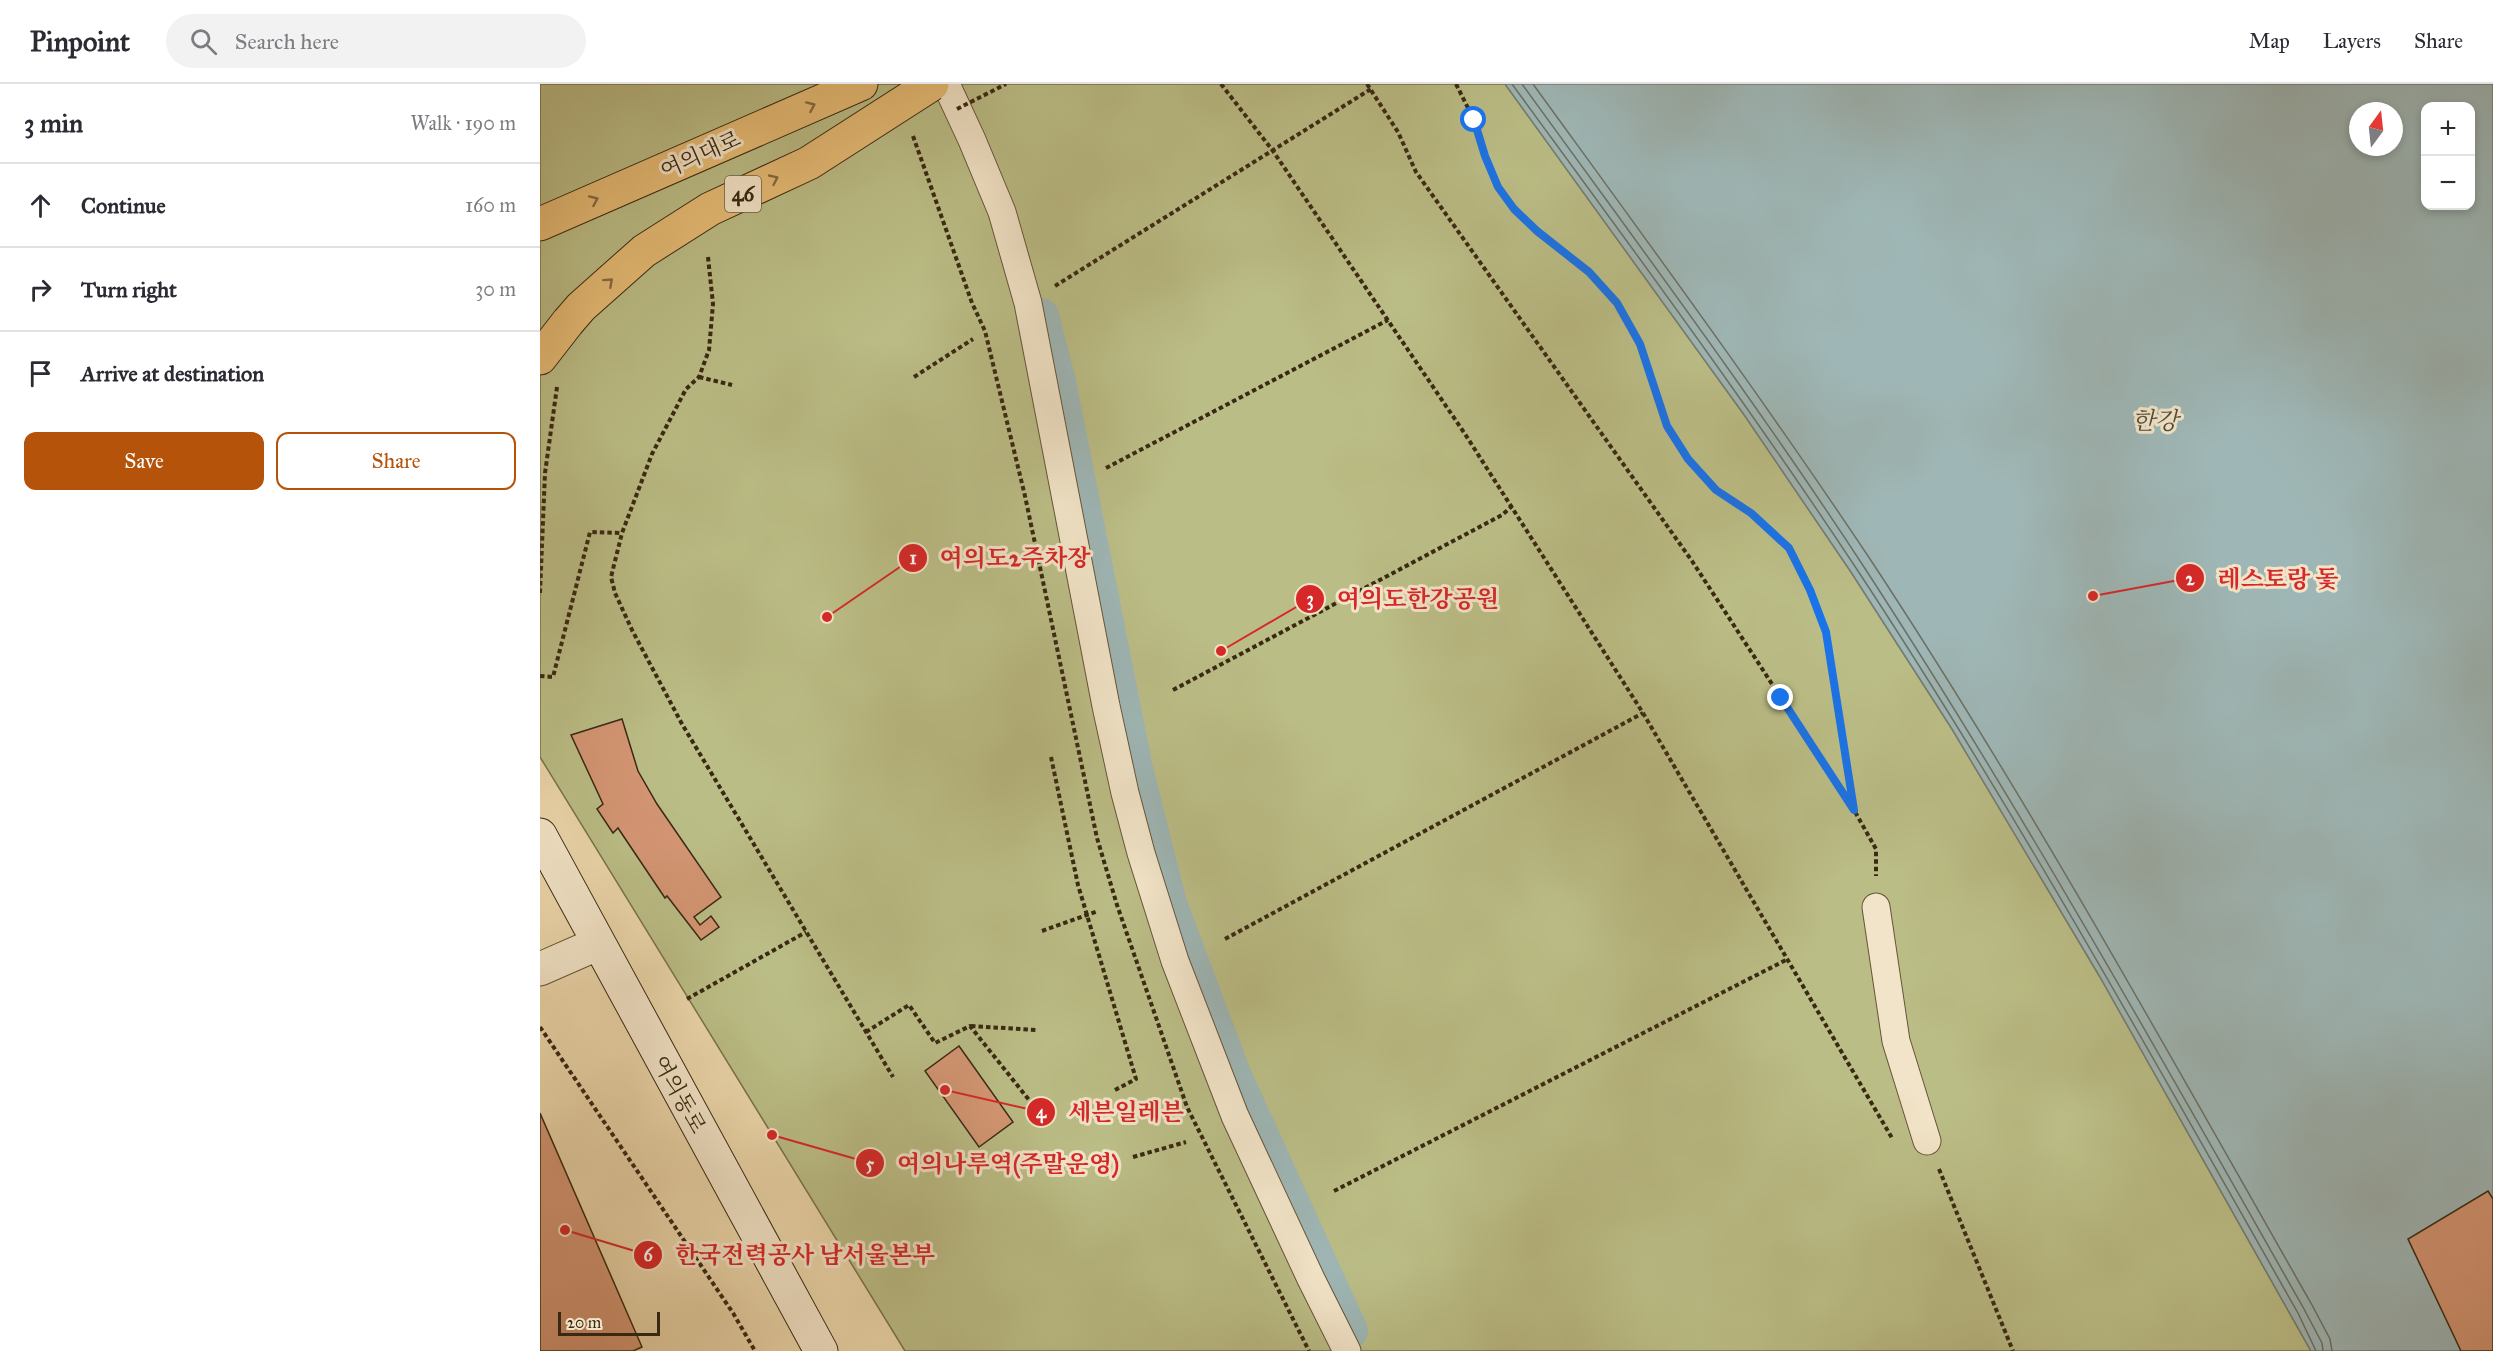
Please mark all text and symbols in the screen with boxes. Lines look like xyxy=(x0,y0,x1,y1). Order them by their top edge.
search box xyxy=(166,14,586,68)
text: Pinpoint xyxy=(30,24,130,59)
icon: search xyxy=(187,25,220,58)
text: Search here xyxy=(235,28,339,55)
text: Map xyxy=(2249,28,2290,54)
text: Layers xyxy=(2323,28,2381,54)
text: Share xyxy=(2414,28,2463,54)
one-way arrow xyxy=(805,101,816,113)
north arrow xyxy=(2349,102,2403,156)
map controls xyxy=(2421,102,2475,210)
button: + xyxy=(2421,102,2475,156)
route start xyxy=(1460,106,1486,132)
text: 3 min xyxy=(24,107,83,139)
text: Walk · 190 m xyxy=(411,111,516,135)
street label: 여의대로 xyxy=(656,125,745,184)
button: − xyxy=(2421,156,2475,210)
one-way arrow xyxy=(768,175,779,187)
road number: 46 xyxy=(725,176,761,212)
icon: ahead xyxy=(24,189,57,222)
text: Continue xyxy=(81,192,166,219)
text: 160 m xyxy=(465,193,516,217)
one-way arrow xyxy=(587,196,598,208)
icon: right xyxy=(24,273,57,306)
text: Turn right xyxy=(81,276,177,303)
text: 30 m xyxy=(475,277,516,301)
one-way arrow xyxy=(603,278,613,289)
icon: arrive xyxy=(24,357,57,390)
text: Arrive at destination xyxy=(81,360,264,387)
water label: 한강 xyxy=(2132,406,2182,436)
button: Save xyxy=(24,432,264,490)
button: Share xyxy=(276,432,516,490)
callout: 여의도2주차장 xyxy=(898,537,1103,579)
text: 여의도2주차장 xyxy=(940,543,1091,573)
text: 1 xyxy=(909,547,917,569)
callout: 레스토랑 돛 xyxy=(2175,557,2351,599)
text: 레스토랑 돛 xyxy=(2217,564,2339,594)
text: 2 xyxy=(2186,568,2196,590)
callout: 여의도한강공원 xyxy=(1295,578,1511,620)
text: 여의도한강공원 xyxy=(1337,584,1499,614)
text: 3 xyxy=(1306,588,1314,611)
route end xyxy=(1767,684,1793,710)
street label: 여의동로 xyxy=(647,1051,712,1138)
callout: 세븐일레븐 xyxy=(1026,1091,1196,1133)
text: 세븐일레븐 xyxy=(1068,1097,1184,1127)
text: 4 xyxy=(1036,1101,1047,1124)
callout: 여의나루역(주말운영) xyxy=(855,1142,1131,1184)
text: 여의나루역(주말운영) xyxy=(897,1149,1119,1179)
text: 5 xyxy=(866,1153,875,1175)
callout: 한국전력공사 남서울본부 xyxy=(633,1234,948,1276)
text: 한국전력공사 남서울본부 xyxy=(675,1240,935,1270)
text: 6 xyxy=(643,1244,653,1266)
scale bar xyxy=(558,1309,660,1336)
text: 20 m xyxy=(567,1313,601,1332)

